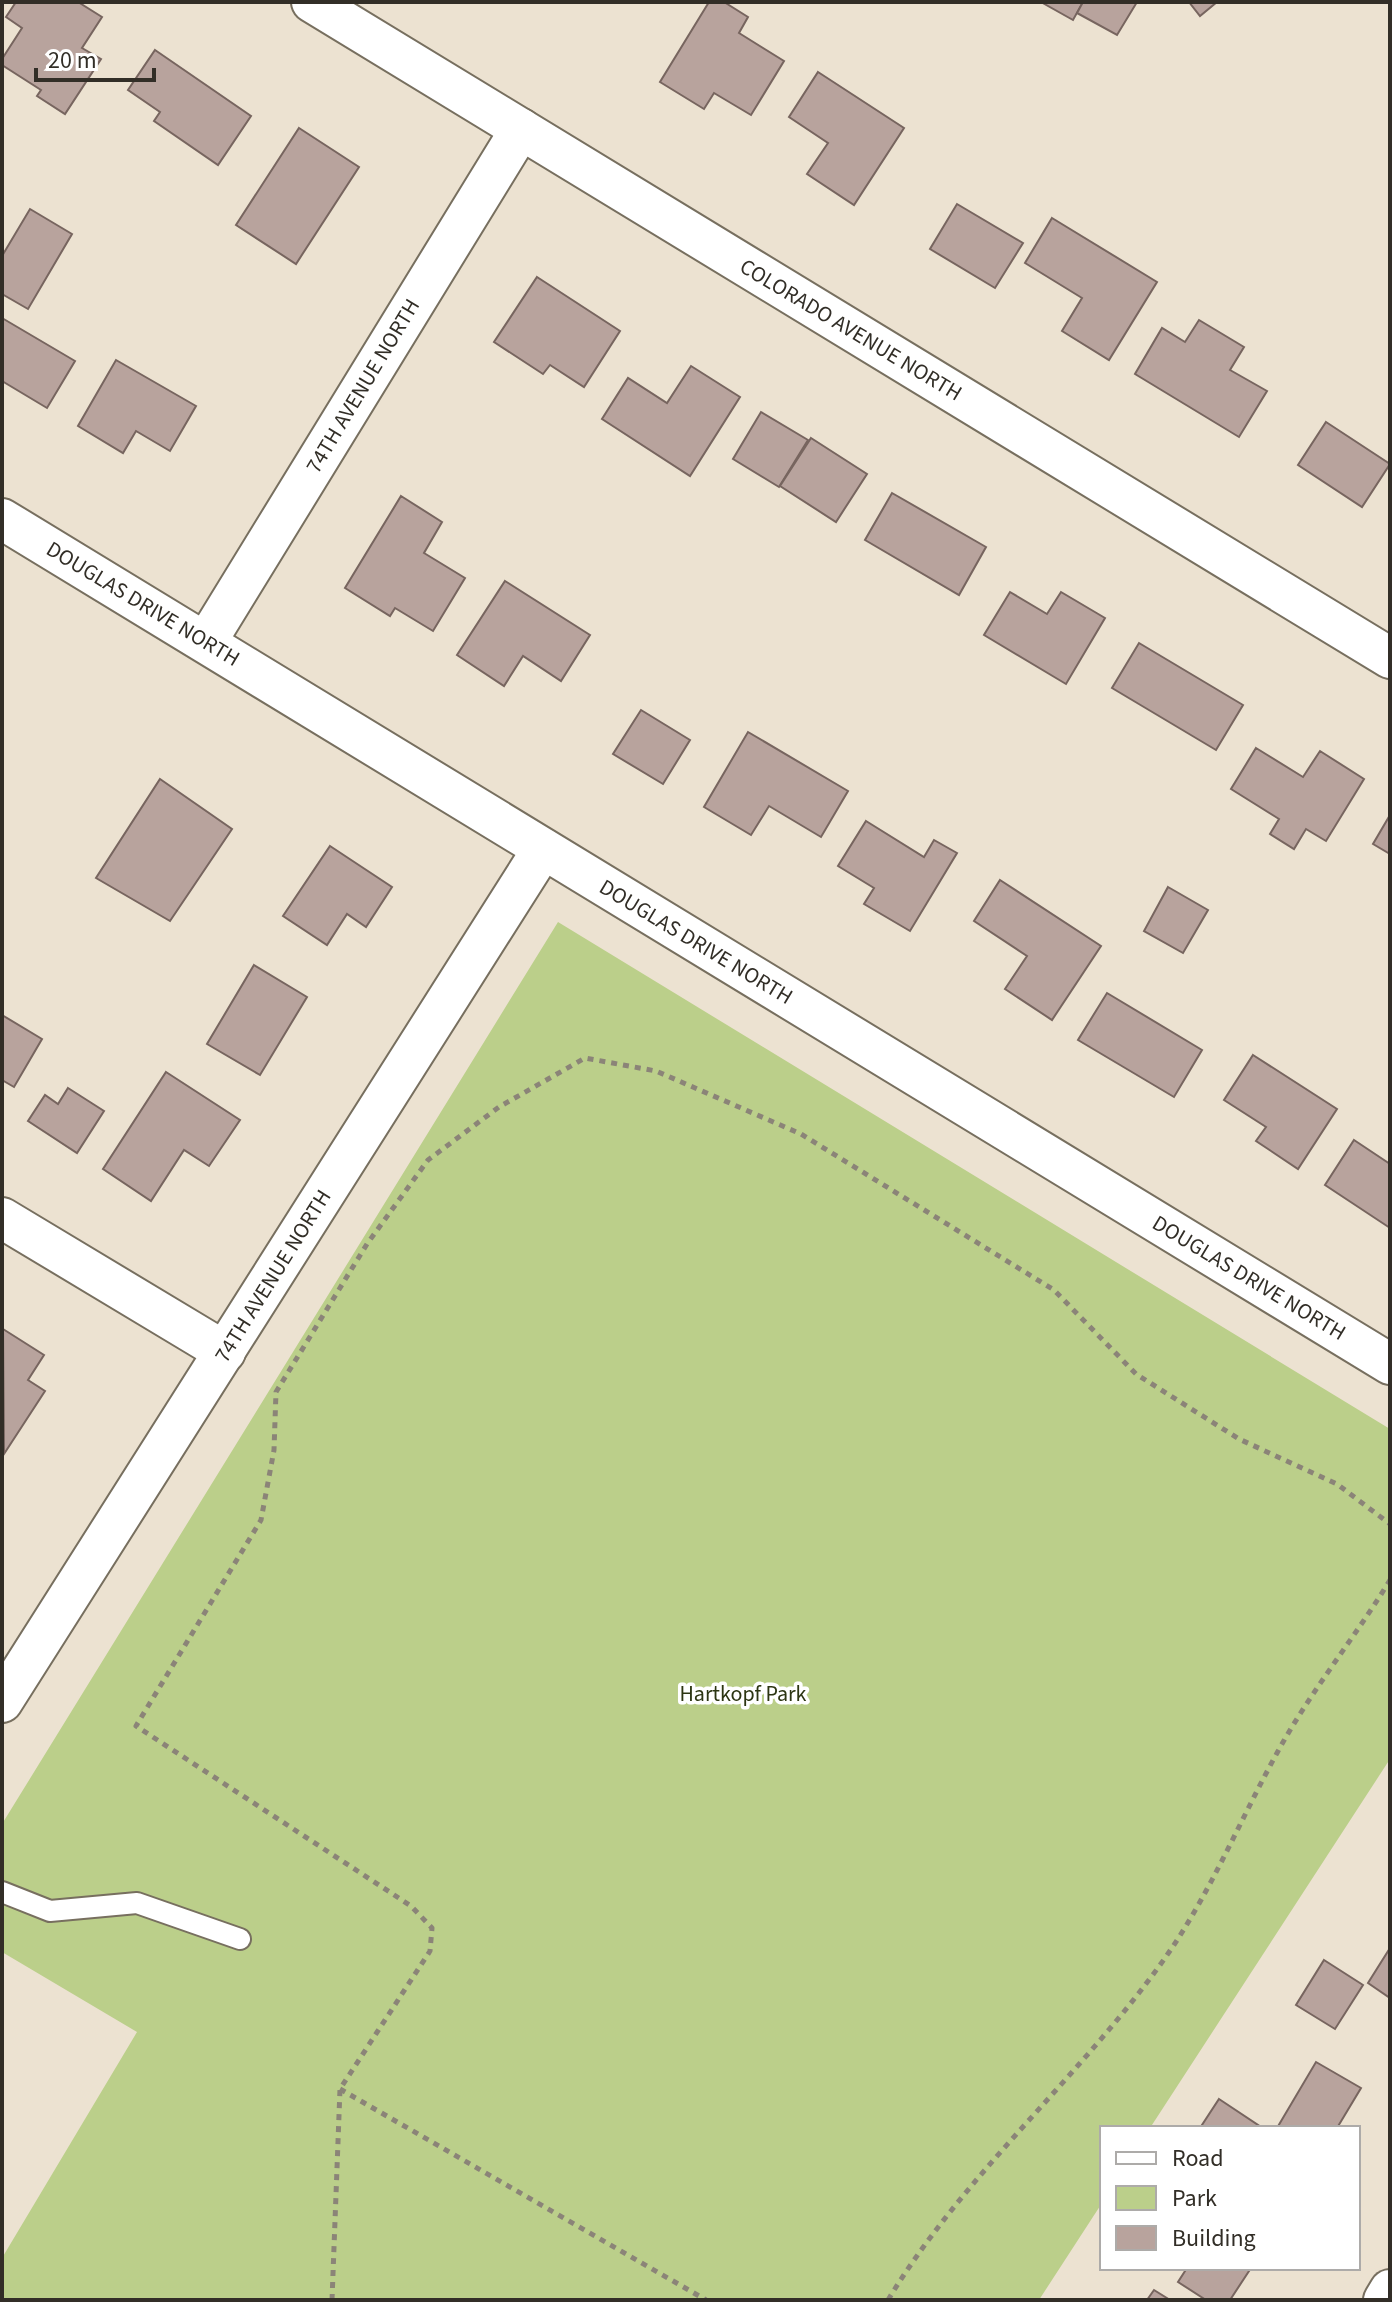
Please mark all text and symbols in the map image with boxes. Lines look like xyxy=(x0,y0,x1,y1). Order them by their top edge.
scale bar xyxy=(36,32,154,82)
text: 20 m xyxy=(48,43,97,78)
street label: COLORADO AVENUE NORTH xyxy=(734,251,968,409)
street label: 74TH AVENUE NORTH xyxy=(298,293,428,479)
street label: DOUGLAS DRIVE NORTH xyxy=(40,533,246,675)
street label: DOUGLAS DRIVE NORTH xyxy=(593,871,799,1013)
street label: 74TH AVENUE NORTH xyxy=(207,1183,339,1369)
street label: DOUGLAS DRIVE NORTH xyxy=(1146,1207,1352,1349)
park label: Hartkopf Park xyxy=(679,1678,807,1710)
legend xyxy=(1100,2126,1360,2270)
text: Road xyxy=(1172,2141,1224,2176)
text: Park xyxy=(1172,2181,1217,2216)
text: Building xyxy=(1172,2221,1256,2256)

